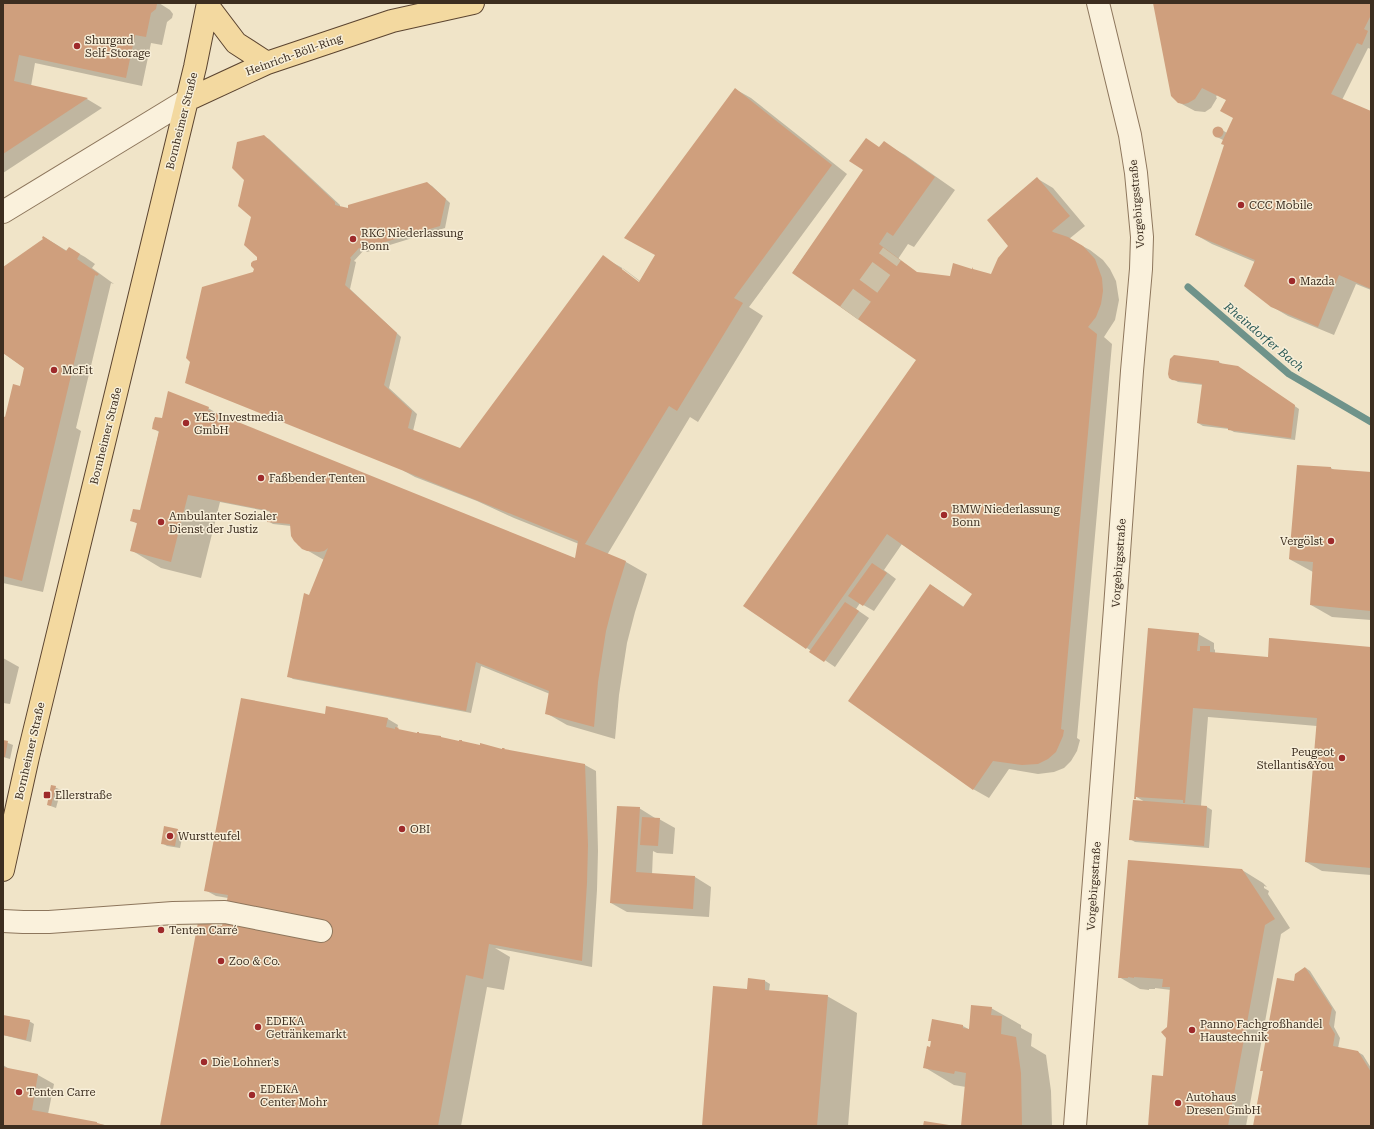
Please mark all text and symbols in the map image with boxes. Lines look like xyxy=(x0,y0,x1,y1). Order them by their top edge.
street label: Heinrich-Böll-Ring xyxy=(244,31,345,79)
place label: Shurgard Self-Storage xyxy=(85,34,150,60)
marker: Shurgard Self-Storage xyxy=(72,41,82,51)
street label: Bornheimer Straße xyxy=(164,71,200,171)
street label: Vorgebirgsstraße xyxy=(1127,159,1147,249)
place label: CCC Mobile xyxy=(1249,199,1313,212)
marker: CCC Mobile xyxy=(1236,200,1246,210)
place label: RKG Niederlassung Bonn xyxy=(361,227,464,253)
marker: RKG Niederlassung Bonn xyxy=(348,234,358,244)
place label: Mazda xyxy=(1300,275,1335,288)
marker: Mazda xyxy=(1287,276,1297,286)
water label: Rheindorfer Bach xyxy=(1221,299,1307,374)
place label: McFit xyxy=(62,364,93,377)
marker: McFit xyxy=(49,365,59,375)
street label: Bornheimer Straße xyxy=(88,386,124,486)
place label: YES Investmedia GmbH xyxy=(194,411,284,437)
marker: YES Investmedia GmbH xyxy=(181,418,191,428)
place label: Faßbender Tenten xyxy=(269,472,365,485)
marker: Faßbender Tenten xyxy=(256,473,266,483)
place label: BMW Niederlassung Bonn xyxy=(952,503,1060,529)
place label: Ambulanter Sozialer Dienst der Justiz xyxy=(169,510,277,536)
marker: BMW Niederlassung Bonn xyxy=(939,510,949,520)
marker: Ambulanter Sozialer Dienst der Justiz xyxy=(156,517,166,527)
street label: Vorgebirgsstraße xyxy=(1109,518,1129,608)
place label: Vergölst xyxy=(1280,535,1323,548)
marker: Vergölst xyxy=(1326,536,1336,546)
street label: Bornheimer Straße xyxy=(12,701,48,801)
place label: Peugeot Stellantis&You xyxy=(1257,746,1334,772)
marker: Peugeot Stellantis&You xyxy=(1337,753,1347,763)
place label: Ellerstraße xyxy=(55,789,112,802)
marker: Ellerstraße xyxy=(42,790,52,800)
place label: OBI xyxy=(410,823,430,836)
marker: OBI xyxy=(397,824,407,834)
place label: Wurstteufel xyxy=(178,830,241,843)
marker: Wurstteufel xyxy=(165,831,175,841)
street label: Vorgebirgsstraße xyxy=(1084,841,1104,931)
place label: Tenten Carré xyxy=(169,924,238,937)
marker: Tenten Carré xyxy=(156,925,166,935)
place label: Zoo & Co. xyxy=(229,955,280,968)
marker: Zoo & Co. xyxy=(216,956,226,966)
place label: EDEKA Getränkemarkt xyxy=(266,1015,347,1041)
place label: Panno Fachgroßhandel Haustechnik xyxy=(1200,1018,1323,1044)
marker: EDEKA Getränkemarkt xyxy=(253,1022,263,1032)
marker: Panno Fachgroßhandel Haustechnik xyxy=(1187,1025,1197,1035)
place label: Die Lohner's xyxy=(212,1056,279,1069)
marker: Die Lohner's xyxy=(199,1057,209,1067)
place label: EDEKA Center Mohr xyxy=(260,1083,328,1109)
place label: Tenten Carre xyxy=(27,1086,96,1099)
marker: Tenten Carre xyxy=(14,1087,24,1097)
marker: EDEKA Center Mohr xyxy=(247,1090,257,1100)
place label: Autohaus Dresen GmbH xyxy=(1186,1091,1261,1117)
marker: Autohaus Dresen GmbH xyxy=(1173,1098,1183,1108)

